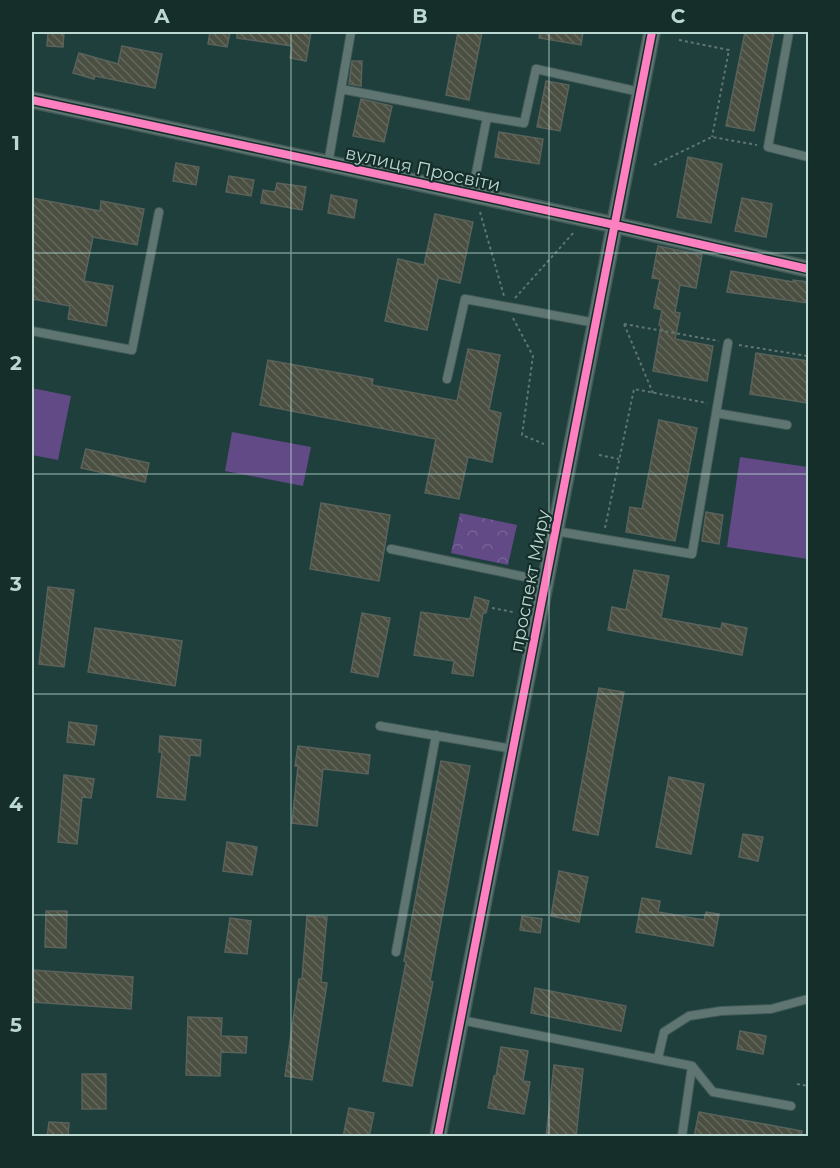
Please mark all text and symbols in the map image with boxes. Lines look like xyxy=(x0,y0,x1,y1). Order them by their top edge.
text: A xyxy=(153,4,170,28)
text: B xyxy=(412,4,428,28)
text: C xyxy=(671,4,686,28)
text: 1 xyxy=(12,131,20,155)
street label: вулиця Просвіти xyxy=(344,142,502,196)
text: 2 xyxy=(10,351,22,375)
street label: проспект Миру xyxy=(505,508,555,654)
text: 3 xyxy=(9,572,22,596)
text: 4 xyxy=(9,792,23,816)
text: 5 xyxy=(10,1013,22,1037)

